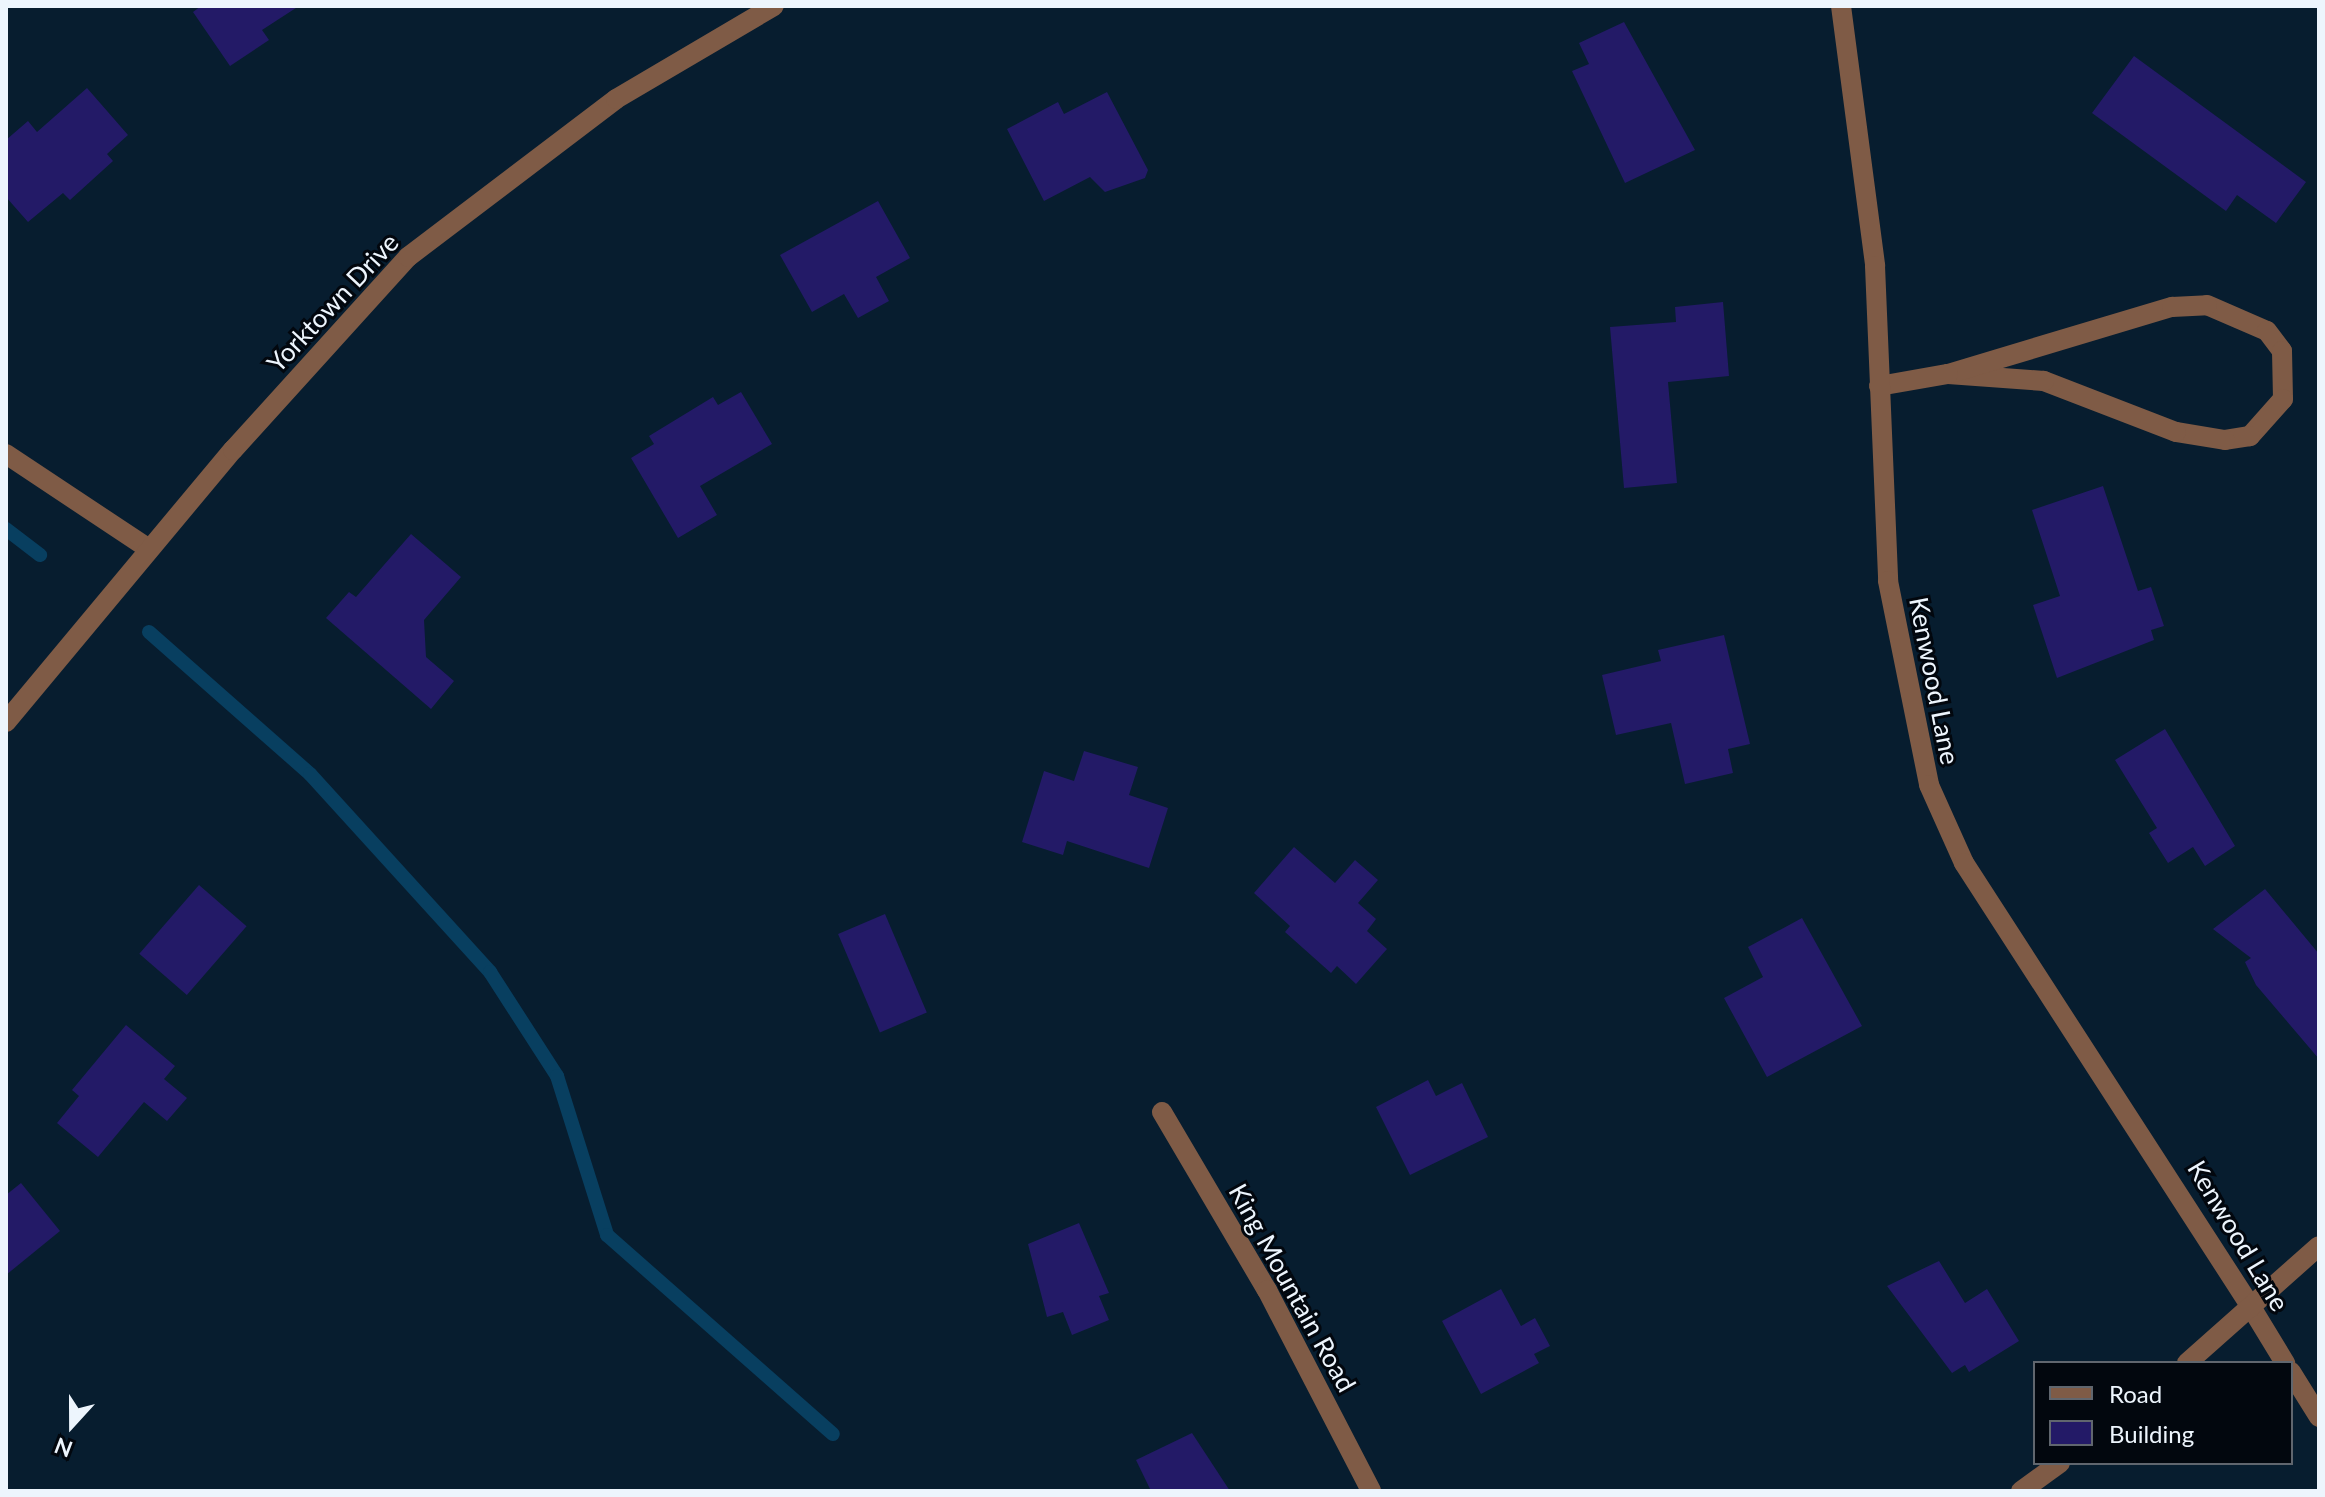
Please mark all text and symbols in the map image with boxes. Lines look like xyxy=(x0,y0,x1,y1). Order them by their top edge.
street label: Yorktown Drive xyxy=(261,227,405,379)
street label: Kenwood Lane xyxy=(1902,595,1966,767)
street label: Kenwood Lane xyxy=(2181,1155,2295,1317)
street label: King Mountain Road xyxy=(1222,1179,1362,1397)
legend xyxy=(2033,1361,2293,1465)
text: Road xyxy=(2109,1379,2162,1408)
north arrow xyxy=(32,1385,112,1465)
text: Building xyxy=(2109,1419,2194,1448)
text: N xyxy=(50,1432,76,1464)

